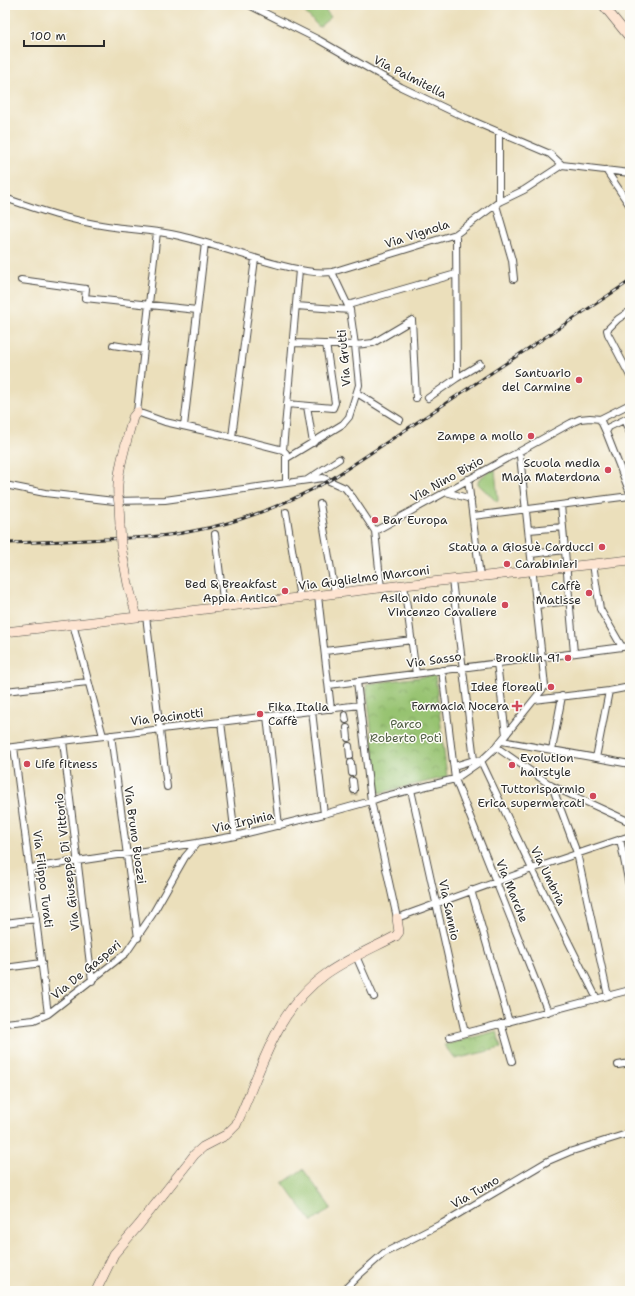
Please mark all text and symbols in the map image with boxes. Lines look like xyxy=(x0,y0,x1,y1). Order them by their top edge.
scale bar xyxy=(24,22,104,48)
text: 100 m xyxy=(30,28,66,44)
street label: Via Palmitella xyxy=(371,52,450,103)
street label: Via Vignola xyxy=(383,216,452,252)
street label: Via Grutti xyxy=(334,329,354,387)
place label: Santuario del Carmine xyxy=(502,365,571,395)
marker: Santuario del Carmine xyxy=(574,375,584,385)
place label: Zampe a mollo xyxy=(437,428,523,444)
marker: Zampe a mollo xyxy=(526,431,536,441)
street label: Via Nino Bixio xyxy=(408,452,486,506)
place label: Scuola media Maja Materdona xyxy=(502,455,601,485)
marker: Scuola media Maja Materdona xyxy=(603,465,613,475)
place label: Bar Europa xyxy=(383,512,448,528)
marker: Bar Europa xyxy=(370,515,380,525)
place label: Statua a Giosuè Carducci xyxy=(448,539,594,555)
marker: Statua a Giosuè Carducci xyxy=(597,542,607,552)
place label: Carabinieri xyxy=(515,556,578,572)
marker: Carabinieri xyxy=(502,559,512,569)
street label: Via Guglielmo Marconi xyxy=(297,562,431,594)
place label: Bed & Breakfast Appia Antica xyxy=(185,576,278,606)
place label: Caffè Matisse xyxy=(536,578,581,608)
marker: Bed & Breakfast Appia Antica xyxy=(280,586,290,596)
marker: Caffè Matisse xyxy=(584,588,594,598)
place label: Asilo nido comunale Vincenzo Cavaliere xyxy=(380,590,497,620)
marker: Asilo nido comunale Vincenzo Cavaliere xyxy=(500,600,510,610)
street label: Via Sasso xyxy=(405,648,463,672)
place label: Brooklin 91 xyxy=(496,650,560,666)
marker: Brooklin 91 xyxy=(563,653,573,663)
place label: Idee floreali xyxy=(471,679,543,695)
marker: Idee floreali xyxy=(546,682,556,692)
place label: Farmacia Nocera xyxy=(411,698,510,714)
place label: Fika Italia Caffè xyxy=(268,699,329,729)
marker: Farmacia Nocera xyxy=(512,701,522,711)
street label: Via Pacinotti xyxy=(130,705,204,729)
marker: Fika Italia Caffè xyxy=(255,709,265,719)
park label: Parco Roberto Potì xyxy=(370,716,442,746)
place label: Evolution hairstyle xyxy=(520,750,574,780)
place label: Life fitness xyxy=(35,756,98,772)
marker: Life fitness xyxy=(22,759,32,769)
marker: Evolution hairstyle xyxy=(507,760,517,770)
place label: Tuttorisparmio Erica supermercati xyxy=(478,781,585,811)
street label: Via Bruno Buozzi xyxy=(120,785,150,885)
marker: Tuttorisparmio Erica supermercati xyxy=(588,791,598,801)
street label: Via Giuseppe Di Vittorio xyxy=(51,792,83,932)
street label: Via Irpinia xyxy=(211,807,276,837)
street label: Via Filippo Turati xyxy=(29,829,57,929)
street label: Via Umbria xyxy=(527,844,569,909)
street label: Via Marche xyxy=(492,857,532,925)
street label: Via Sannio xyxy=(435,878,463,942)
street label: Via De Gasperi xyxy=(48,937,124,1003)
street label: Via Tumo xyxy=(448,1172,502,1212)

